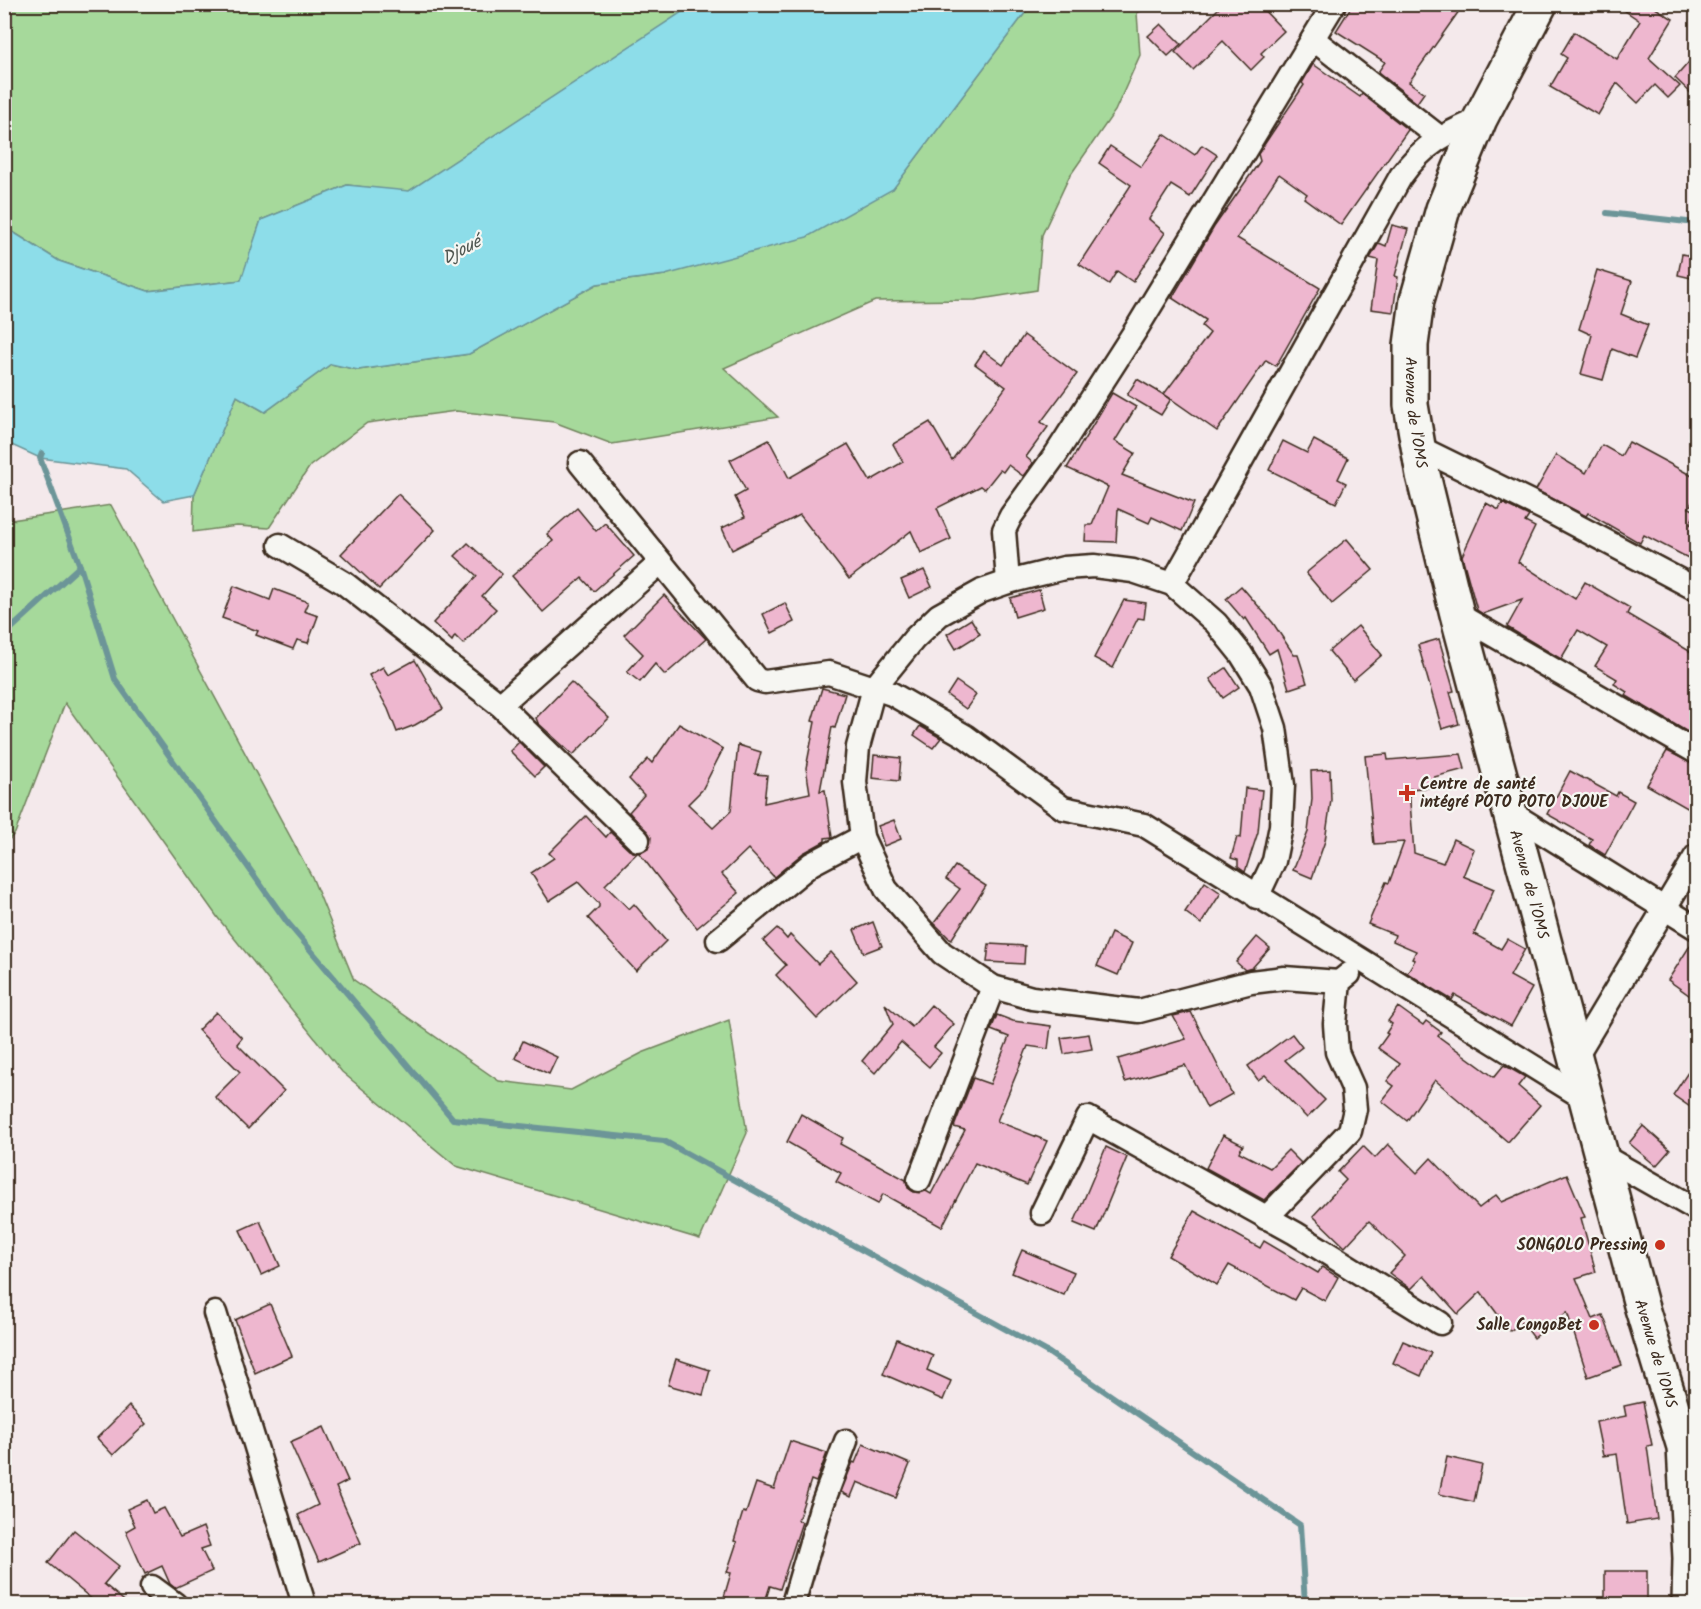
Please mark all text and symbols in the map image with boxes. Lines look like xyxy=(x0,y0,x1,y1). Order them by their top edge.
water label: Djoué xyxy=(437,227,490,273)
street label: Avenue de l'OMS xyxy=(1398,357,1434,471)
place label: Centre de santé intégré POTO POTO DJOUE xyxy=(1420,772,1609,815)
marker: Centre de santé intégré POTO POTO DJOUE xyxy=(1398,784,1416,802)
street label: Avenue de l'OMS xyxy=(1502,827,1556,942)
place label: SONGOLO Pressing xyxy=(1517,1233,1648,1258)
marker: SONGOLO Pressing xyxy=(1653,1238,1667,1252)
street label: Avenue de l'OMS xyxy=(1628,1297,1684,1411)
place label: Salle CongoBet xyxy=(1476,1313,1583,1338)
marker: Salle CongoBet xyxy=(1587,1318,1601,1332)

